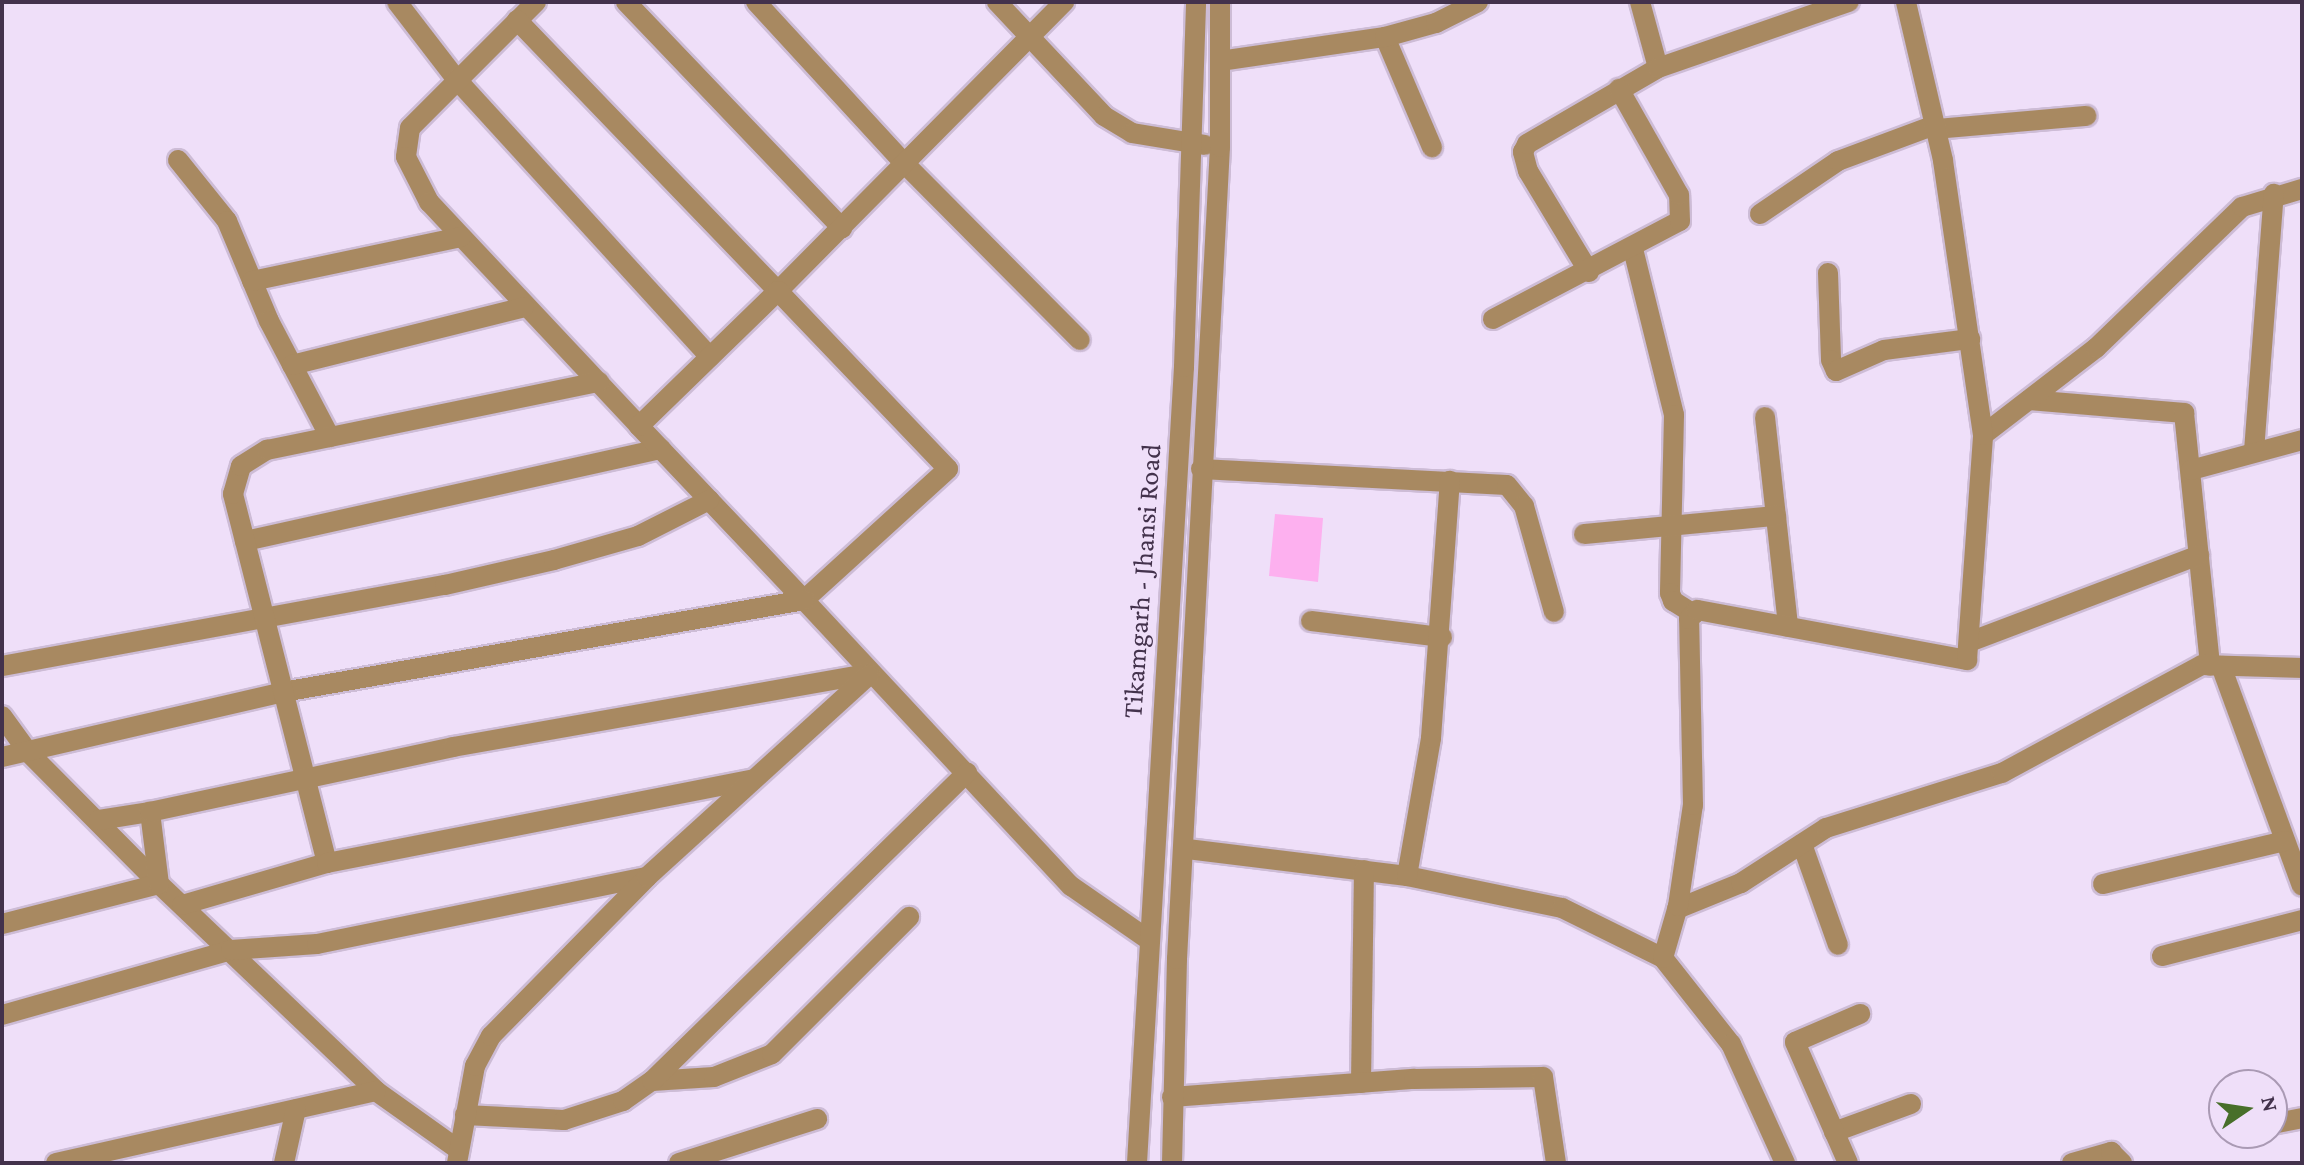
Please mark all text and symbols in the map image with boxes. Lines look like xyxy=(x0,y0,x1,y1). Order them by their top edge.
street label: Tikamgarh - Jhansi Road xyxy=(1116,443,1168,719)
north arrow xyxy=(2208,1069,2288,1149)
text: N xyxy=(2256,1094,2284,1114)

